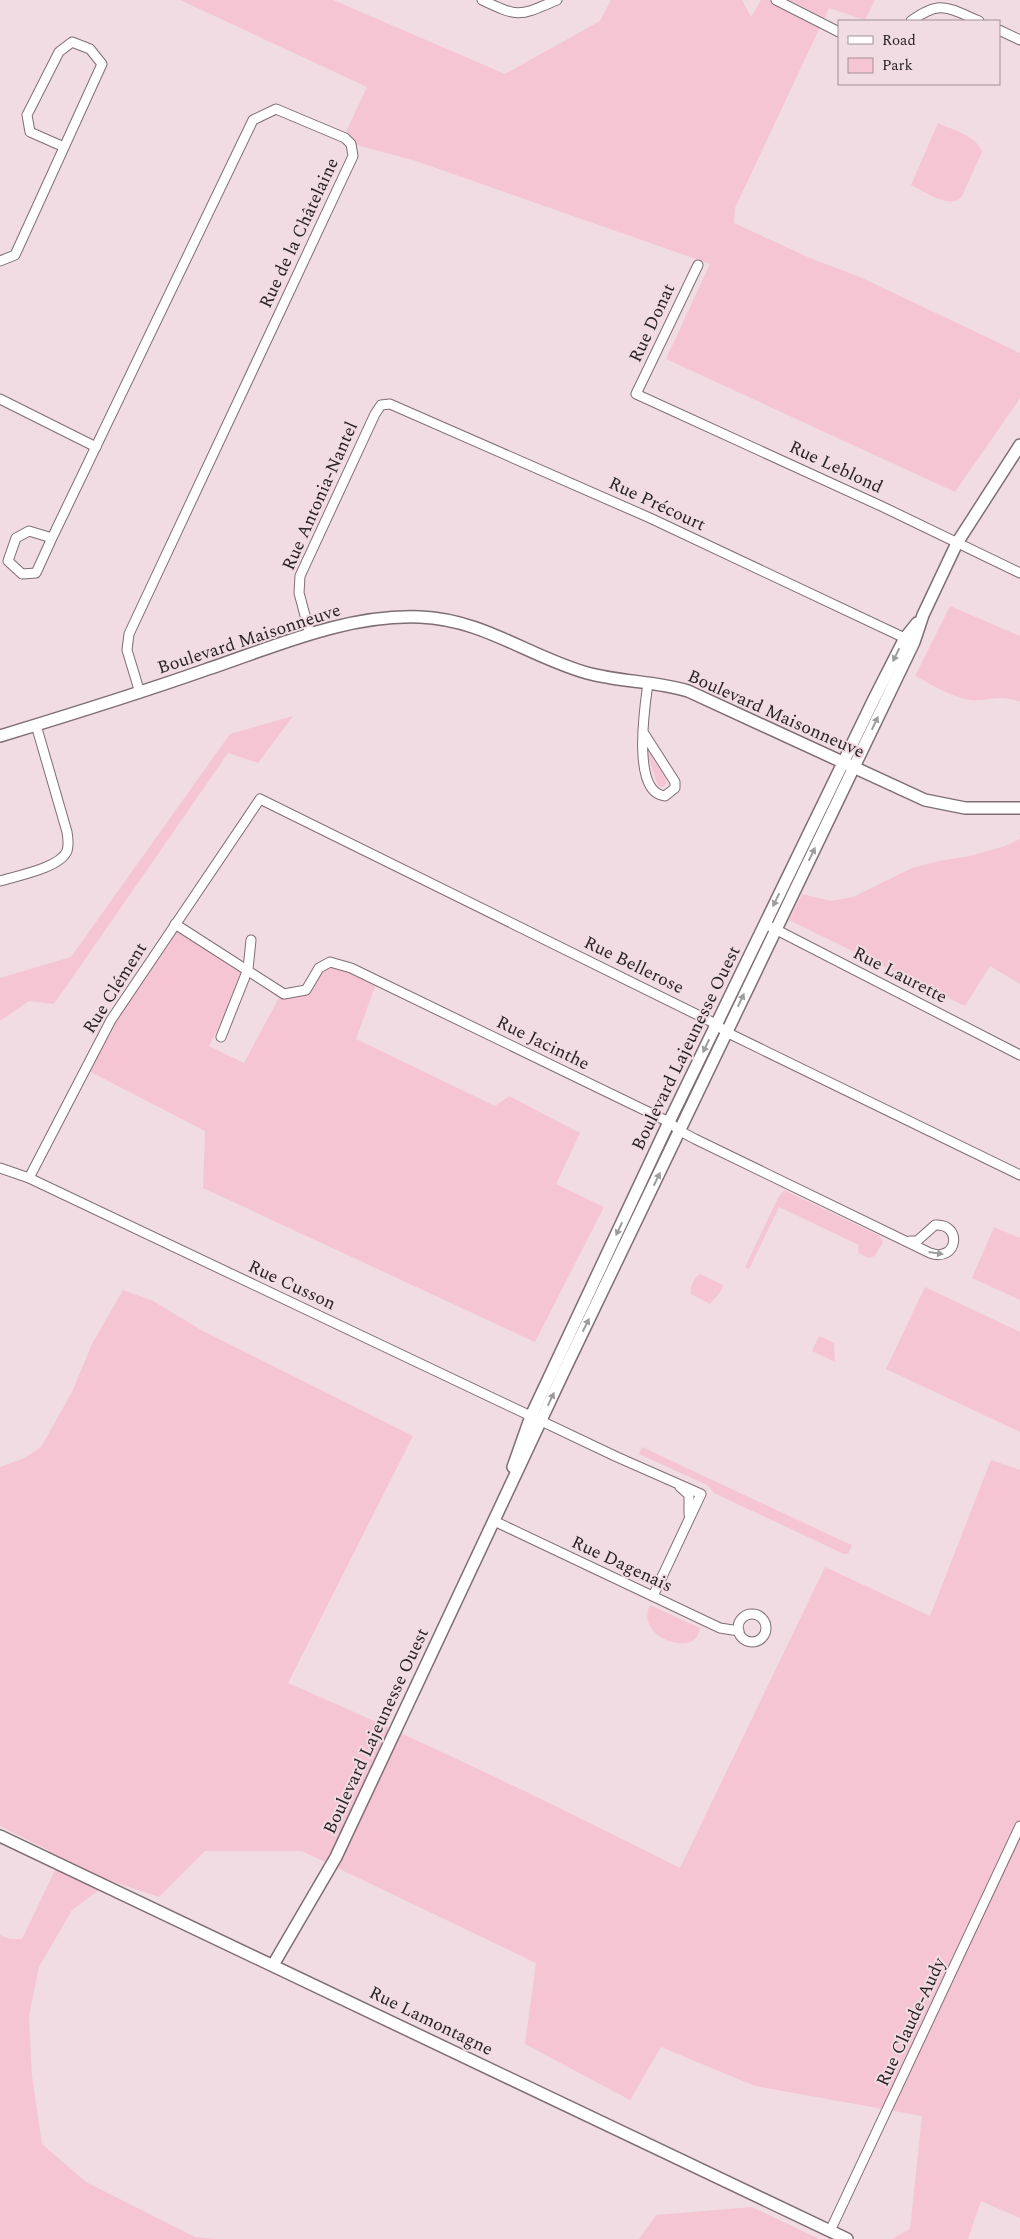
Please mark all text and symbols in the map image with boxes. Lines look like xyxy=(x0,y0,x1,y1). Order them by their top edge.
legend xyxy=(838,20,1000,85)
text: Road xyxy=(882,29,916,52)
text: Park xyxy=(882,54,913,77)
street label: Rue de la Châtelaine xyxy=(252,153,346,313)
street label: Rue Donat xyxy=(622,279,682,367)
street label: Rue Antonia-Nantel xyxy=(275,417,365,575)
street label: Rue Leblond xyxy=(785,433,887,501)
street label: Rue Précourt xyxy=(604,470,710,538)
street label: Boulevard Maisonneuve xyxy=(154,597,344,681)
one-way arrow xyxy=(892,648,900,663)
street label: Boulevard Maisonneuve xyxy=(683,663,869,765)
one-way arrow xyxy=(871,716,879,730)
one-way arrow xyxy=(808,847,816,861)
one-way arrow xyxy=(772,893,780,907)
street label: Rue Bellerose xyxy=(579,929,689,1001)
street label: Rue Clément xyxy=(76,937,154,1039)
street label: Rue Laurette xyxy=(848,940,952,1010)
street label: Boulevard Lajeunesse Ouest xyxy=(625,941,747,1155)
one-way arrow xyxy=(737,993,745,1007)
street label: Rue Jacinthe xyxy=(492,1009,594,1077)
one-way arrow xyxy=(702,1039,710,1053)
one-way arrow xyxy=(653,1172,661,1186)
one-way arrow xyxy=(615,1222,623,1236)
one-way arrow xyxy=(928,1249,944,1257)
street label: Rue Cusson xyxy=(244,1253,340,1317)
one-way arrow xyxy=(583,1318,591,1332)
one-way arrow xyxy=(548,1392,556,1406)
street label: Rue Dagenais xyxy=(567,1529,677,1599)
street label: Boulevard Lajeunesse Ouest xyxy=(316,1623,436,1839)
street label: Rue Claude-Audy xyxy=(869,1952,953,2091)
street label: Rue Lamontagne xyxy=(364,1979,498,2063)

